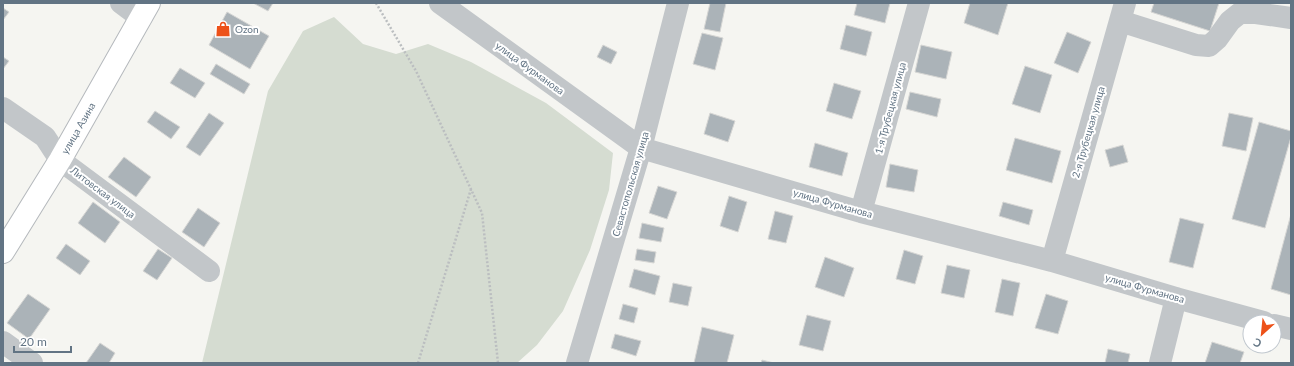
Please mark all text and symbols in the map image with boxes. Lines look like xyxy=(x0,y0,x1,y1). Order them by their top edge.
shop icon: Ozon xyxy=(214,20,232,38)
place label: Ozon xyxy=(235,23,259,35)
street label: улица Фурманова xyxy=(493,39,567,97)
street label: 1-я Трубецкая улица xyxy=(872,61,908,155)
street label: 2-я Трубецкая улица xyxy=(1069,85,1107,179)
street label: улица Азина xyxy=(58,100,98,156)
street label: Севастопольская улица xyxy=(609,130,651,238)
street label: Литовская улица xyxy=(67,163,138,220)
street label: улица Фурманова xyxy=(792,186,874,220)
street label: улица Фурманова xyxy=(1104,271,1186,305)
north arrow xyxy=(1242,314,1282,354)
scale bar xyxy=(14,328,71,354)
text: 20 m xyxy=(20,334,47,349)
text: С xyxy=(1250,336,1263,351)

